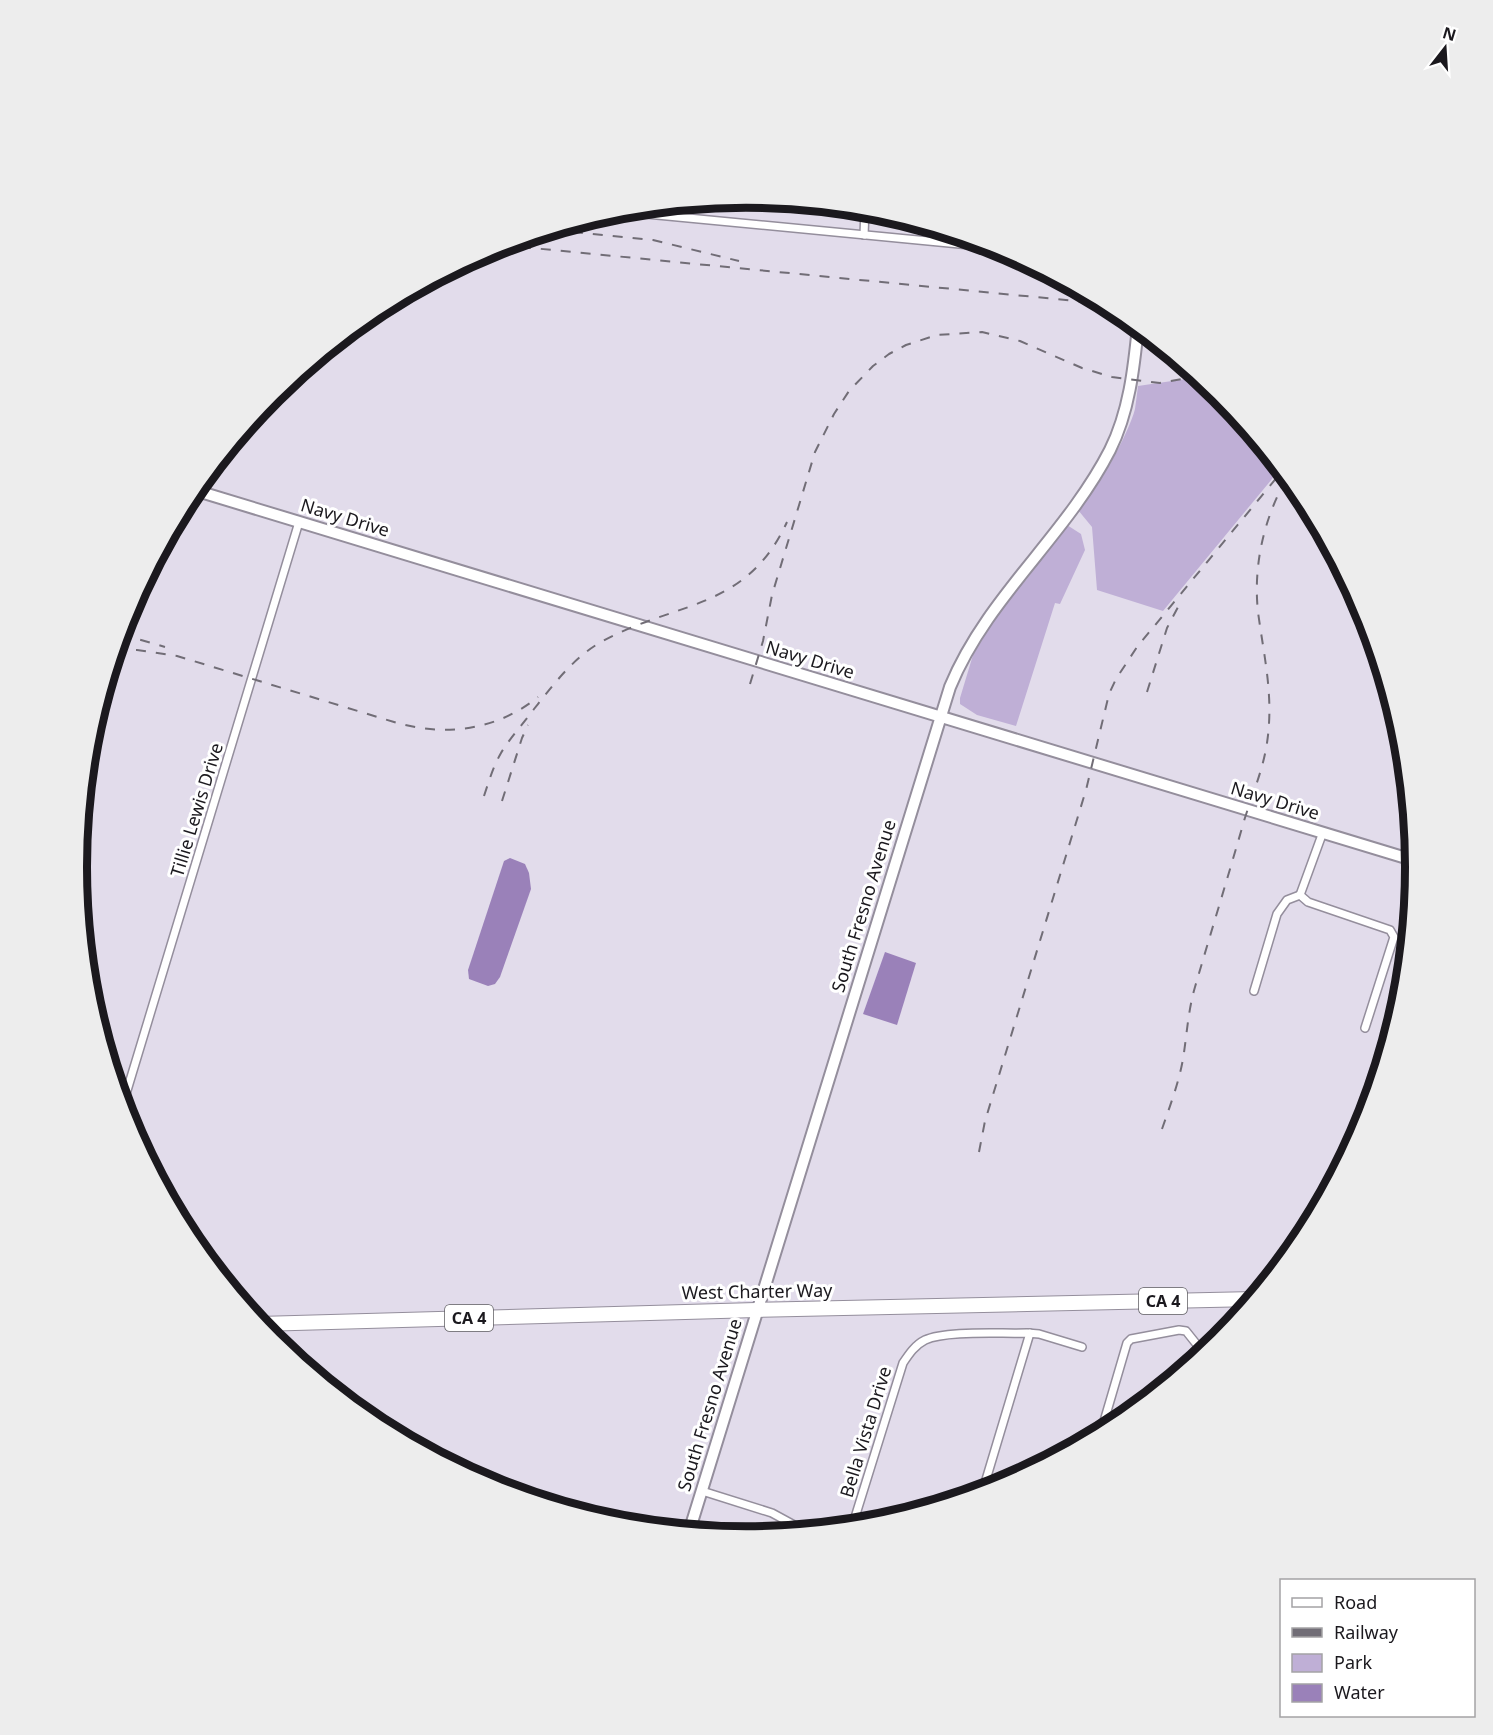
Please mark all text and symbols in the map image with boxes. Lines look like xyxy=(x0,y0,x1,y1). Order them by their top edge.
north arrow xyxy=(1415,18,1475,78)
text: N xyxy=(1440,21,1459,46)
street label: Navy Drive xyxy=(298,492,392,542)
street label: Navy Drive xyxy=(763,634,857,684)
street label: Tillie Lewis Drive xyxy=(164,740,228,880)
street label: Navy Drive xyxy=(1228,775,1322,825)
street label: South Fresno Avenue xyxy=(825,816,901,995)
street label: West Charter Way xyxy=(681,1278,833,1304)
road number: CA 4 xyxy=(1139,1288,1187,1314)
road number: CA 4 xyxy=(445,1305,493,1331)
street label: South Fresno Avenue xyxy=(671,1315,747,1494)
street label: Bella Vista Drive xyxy=(834,1363,896,1500)
legend xyxy=(1280,1579,1475,1717)
text: Road xyxy=(1334,1590,1377,1614)
text: Railway xyxy=(1334,1620,1399,1644)
text: Park xyxy=(1334,1650,1372,1674)
text: Water xyxy=(1334,1680,1385,1704)

